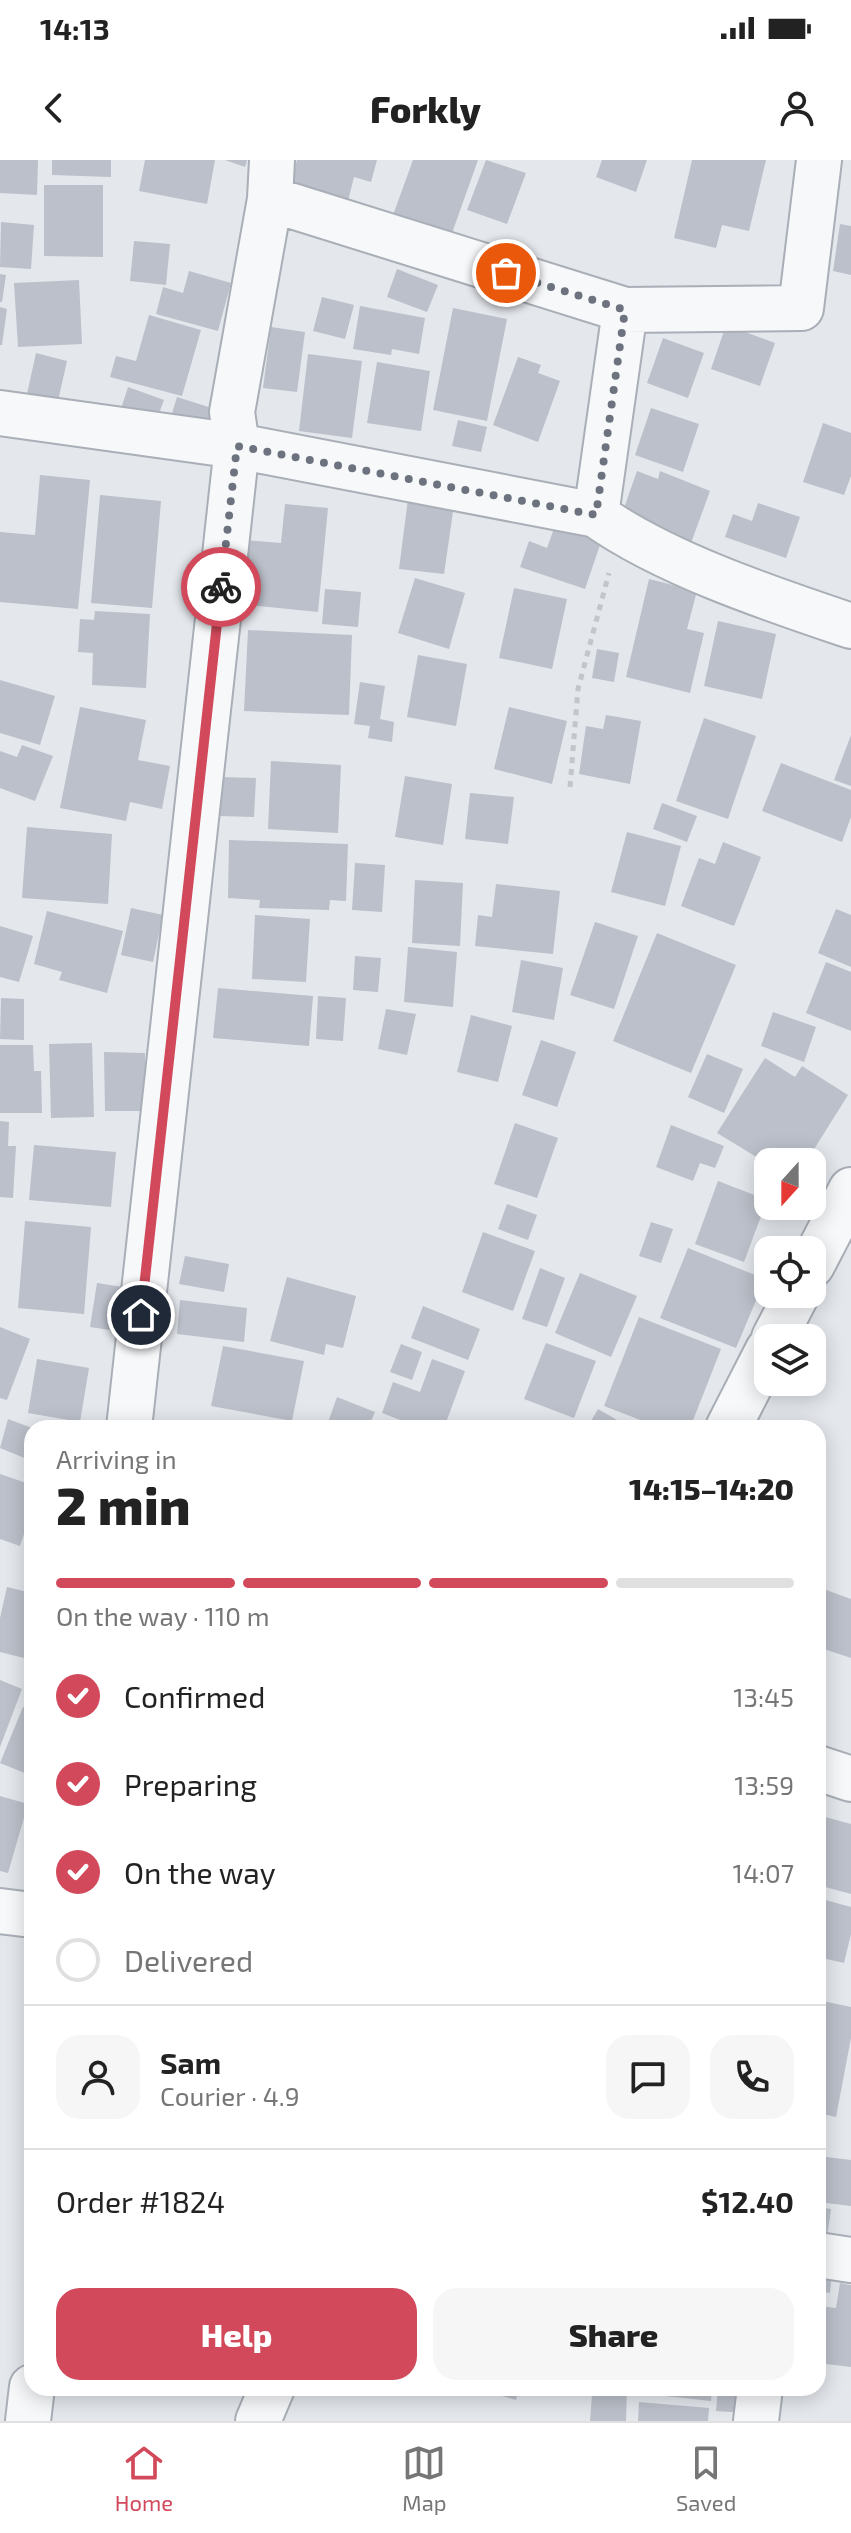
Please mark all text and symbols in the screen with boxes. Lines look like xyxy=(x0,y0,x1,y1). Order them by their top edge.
text: 14:13 xyxy=(40,10,110,46)
icon: back xyxy=(32,86,76,130)
icon: person xyxy=(775,86,819,130)
text: Forkly xyxy=(370,87,481,130)
pin xyxy=(472,239,540,307)
icon: bag xyxy=(484,251,528,295)
courier xyxy=(181,547,261,627)
icon: bike xyxy=(199,565,243,609)
north arrow xyxy=(754,1148,826,1220)
map controls xyxy=(754,1148,826,1396)
button: locate xyxy=(754,1236,826,1308)
pin xyxy=(107,1281,175,1349)
icon: home xyxy=(119,1293,163,1337)
button: layers xyxy=(754,1324,826,1396)
text: Arriving in xyxy=(56,1443,177,1474)
text: 14:15–14:20 xyxy=(629,1470,794,1506)
text: 2 min xyxy=(56,1473,191,1535)
text: On the way · 110 m xyxy=(56,1600,270,1631)
icon: check xyxy=(56,1674,100,1718)
text: Confirmed xyxy=(124,1678,265,1714)
text: 13:45 xyxy=(733,1681,794,1712)
icon: check xyxy=(56,1762,100,1806)
text: Preparing xyxy=(124,1766,257,1802)
text: 13:59 xyxy=(734,1769,794,1800)
icon: check xyxy=(56,1850,100,1894)
text: On the way xyxy=(124,1854,276,1890)
text: 14:07 xyxy=(733,1857,794,1888)
text: Delivered xyxy=(124,1942,253,1978)
button: person xyxy=(56,2035,140,2119)
button: chat xyxy=(606,2035,690,2119)
button: phone xyxy=(710,2035,794,2119)
text: Sam xyxy=(160,2044,221,2080)
text: Courier · 4.9 xyxy=(160,2080,300,2111)
text: Order #1824 xyxy=(56,2183,225,2219)
text: $12.40 xyxy=(701,2183,794,2219)
button: Help xyxy=(56,2288,417,2380)
button: Share xyxy=(433,2288,794,2380)
tab: Home xyxy=(115,2441,173,2515)
tab: Map xyxy=(402,2441,447,2515)
tab: Saved xyxy=(676,2441,736,2515)

